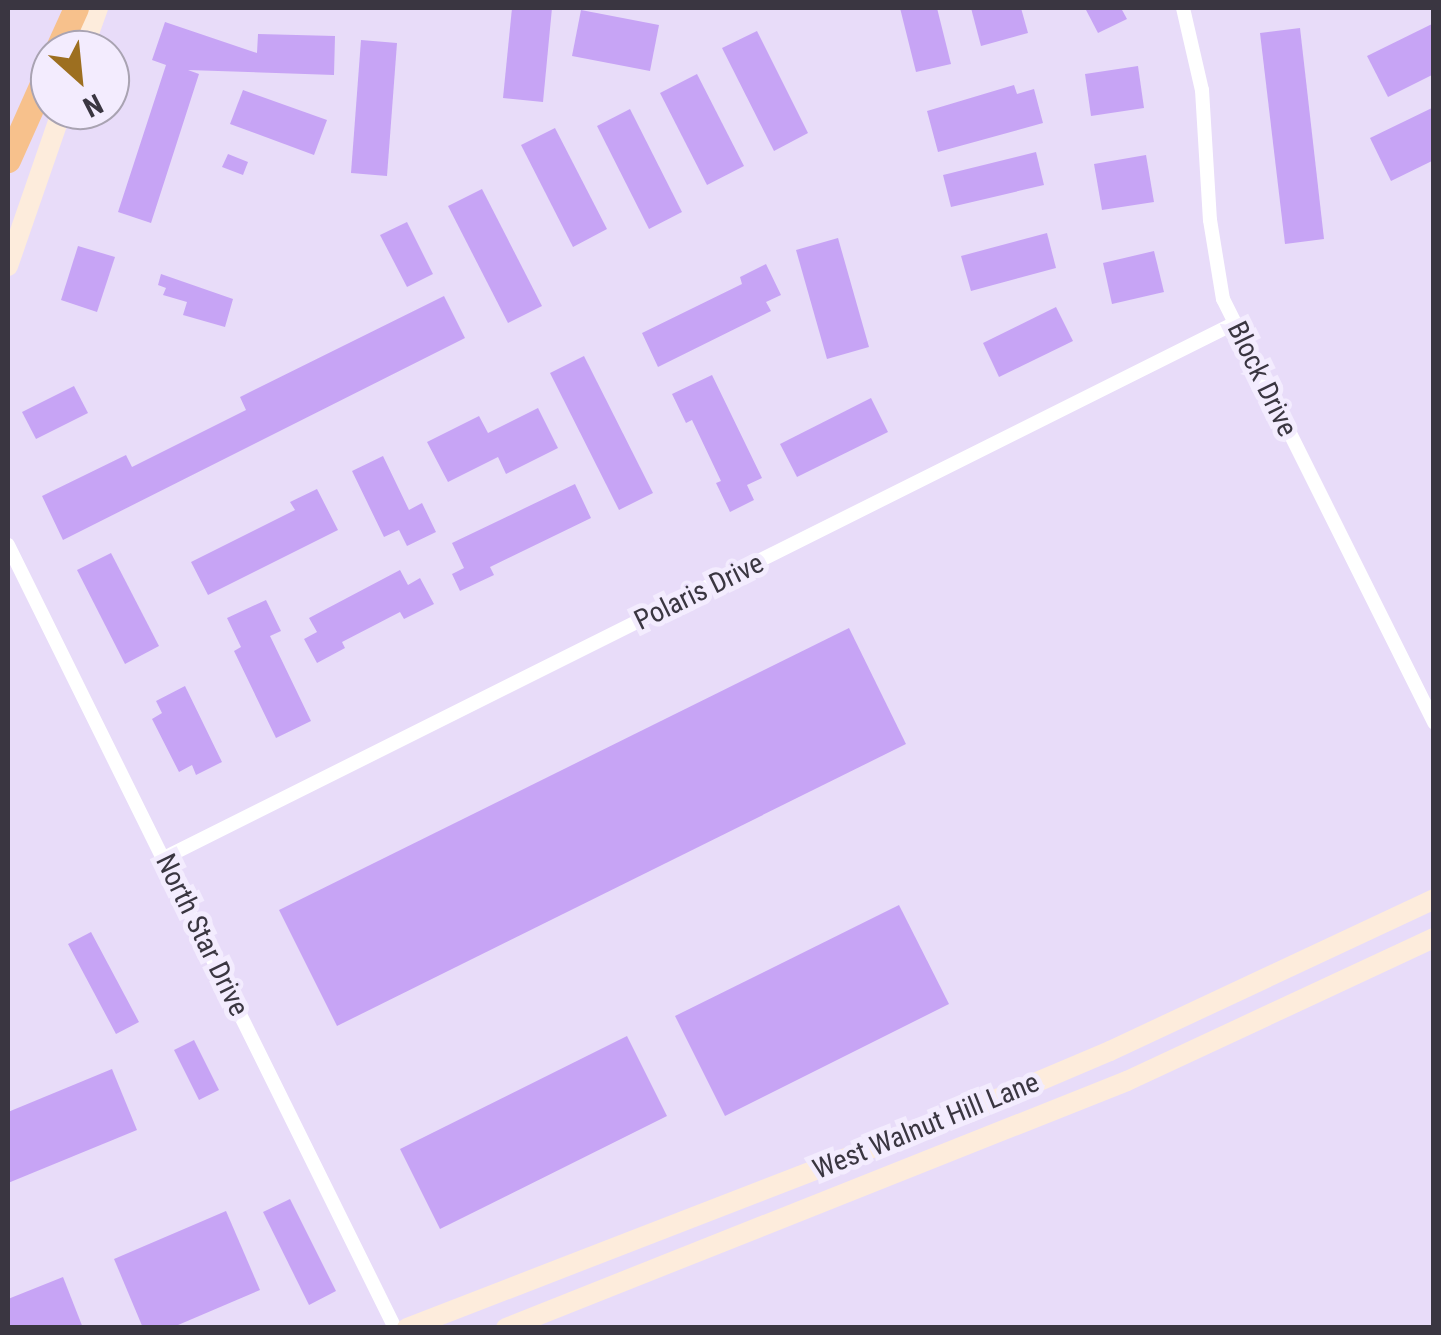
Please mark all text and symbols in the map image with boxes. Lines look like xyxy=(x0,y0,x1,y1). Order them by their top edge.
north arrow xyxy=(30,30,130,130)
text: N xyxy=(78,87,108,124)
street label: Block Drive xyxy=(1220,316,1304,442)
street label: Polaris Drive xyxy=(629,546,769,638)
street label: North Star Drive xyxy=(148,849,256,1021)
street label: West Walnut Hill Lane xyxy=(808,1065,1044,1187)

